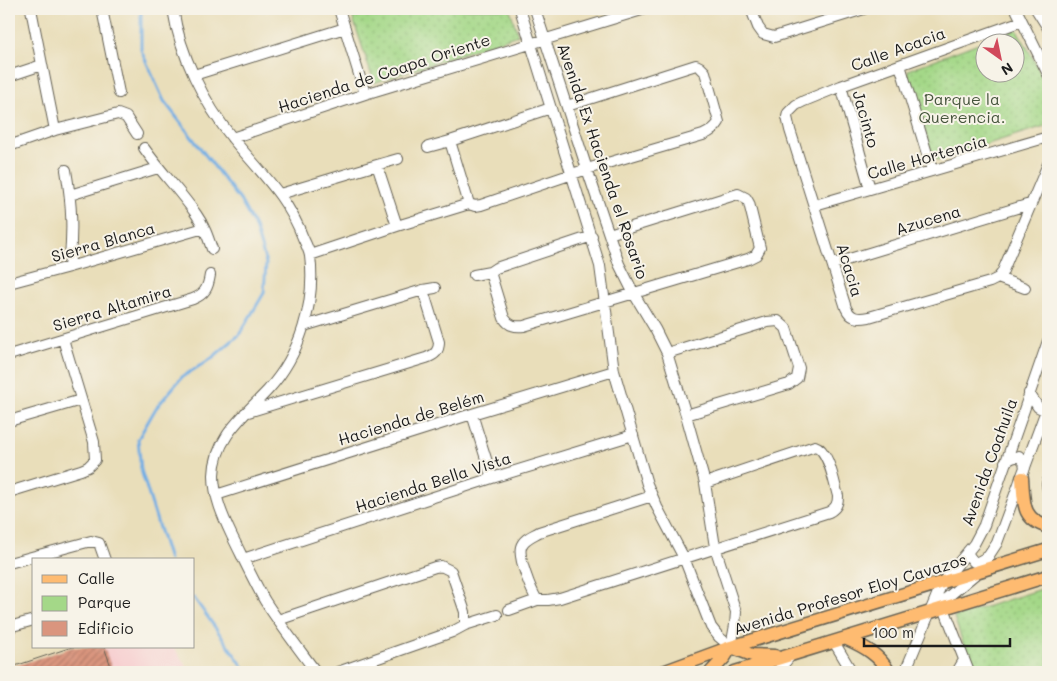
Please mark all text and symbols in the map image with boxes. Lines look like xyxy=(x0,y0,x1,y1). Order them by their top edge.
street label: Calle Acacia xyxy=(848,22,948,75)
street label: Hacienda de Coapa Oriente xyxy=(275,28,493,117)
north arrow xyxy=(974,32,1024,82)
street label: Avenida Ex Hacienda el Rosario xyxy=(553,40,654,281)
text: N xyxy=(998,58,1017,80)
street label: Jacinto xyxy=(848,88,885,150)
park label: Parque la Querencia. xyxy=(919,88,1005,127)
street label: Calle Hortencia xyxy=(865,129,989,184)
street label: Azucena xyxy=(893,200,963,239)
street label: Sierra Blanca xyxy=(48,217,157,266)
street label: Acacia xyxy=(832,241,869,299)
street label: Sierra Altamira xyxy=(50,280,174,336)
street label: Hacienda de Belém xyxy=(335,385,486,450)
street label: Avenida Coahuila xyxy=(956,395,1021,529)
street label: Hacienda Bella Vista xyxy=(352,446,513,517)
street label: Avenida Profesor Eloy Cavazos xyxy=(731,548,969,639)
legend xyxy=(32,558,195,648)
text: Calle xyxy=(78,568,115,588)
text: Parque xyxy=(78,592,131,612)
scale bar xyxy=(864,616,1011,648)
text: Edificio xyxy=(78,618,134,638)
text: 100 m xyxy=(872,622,914,642)

